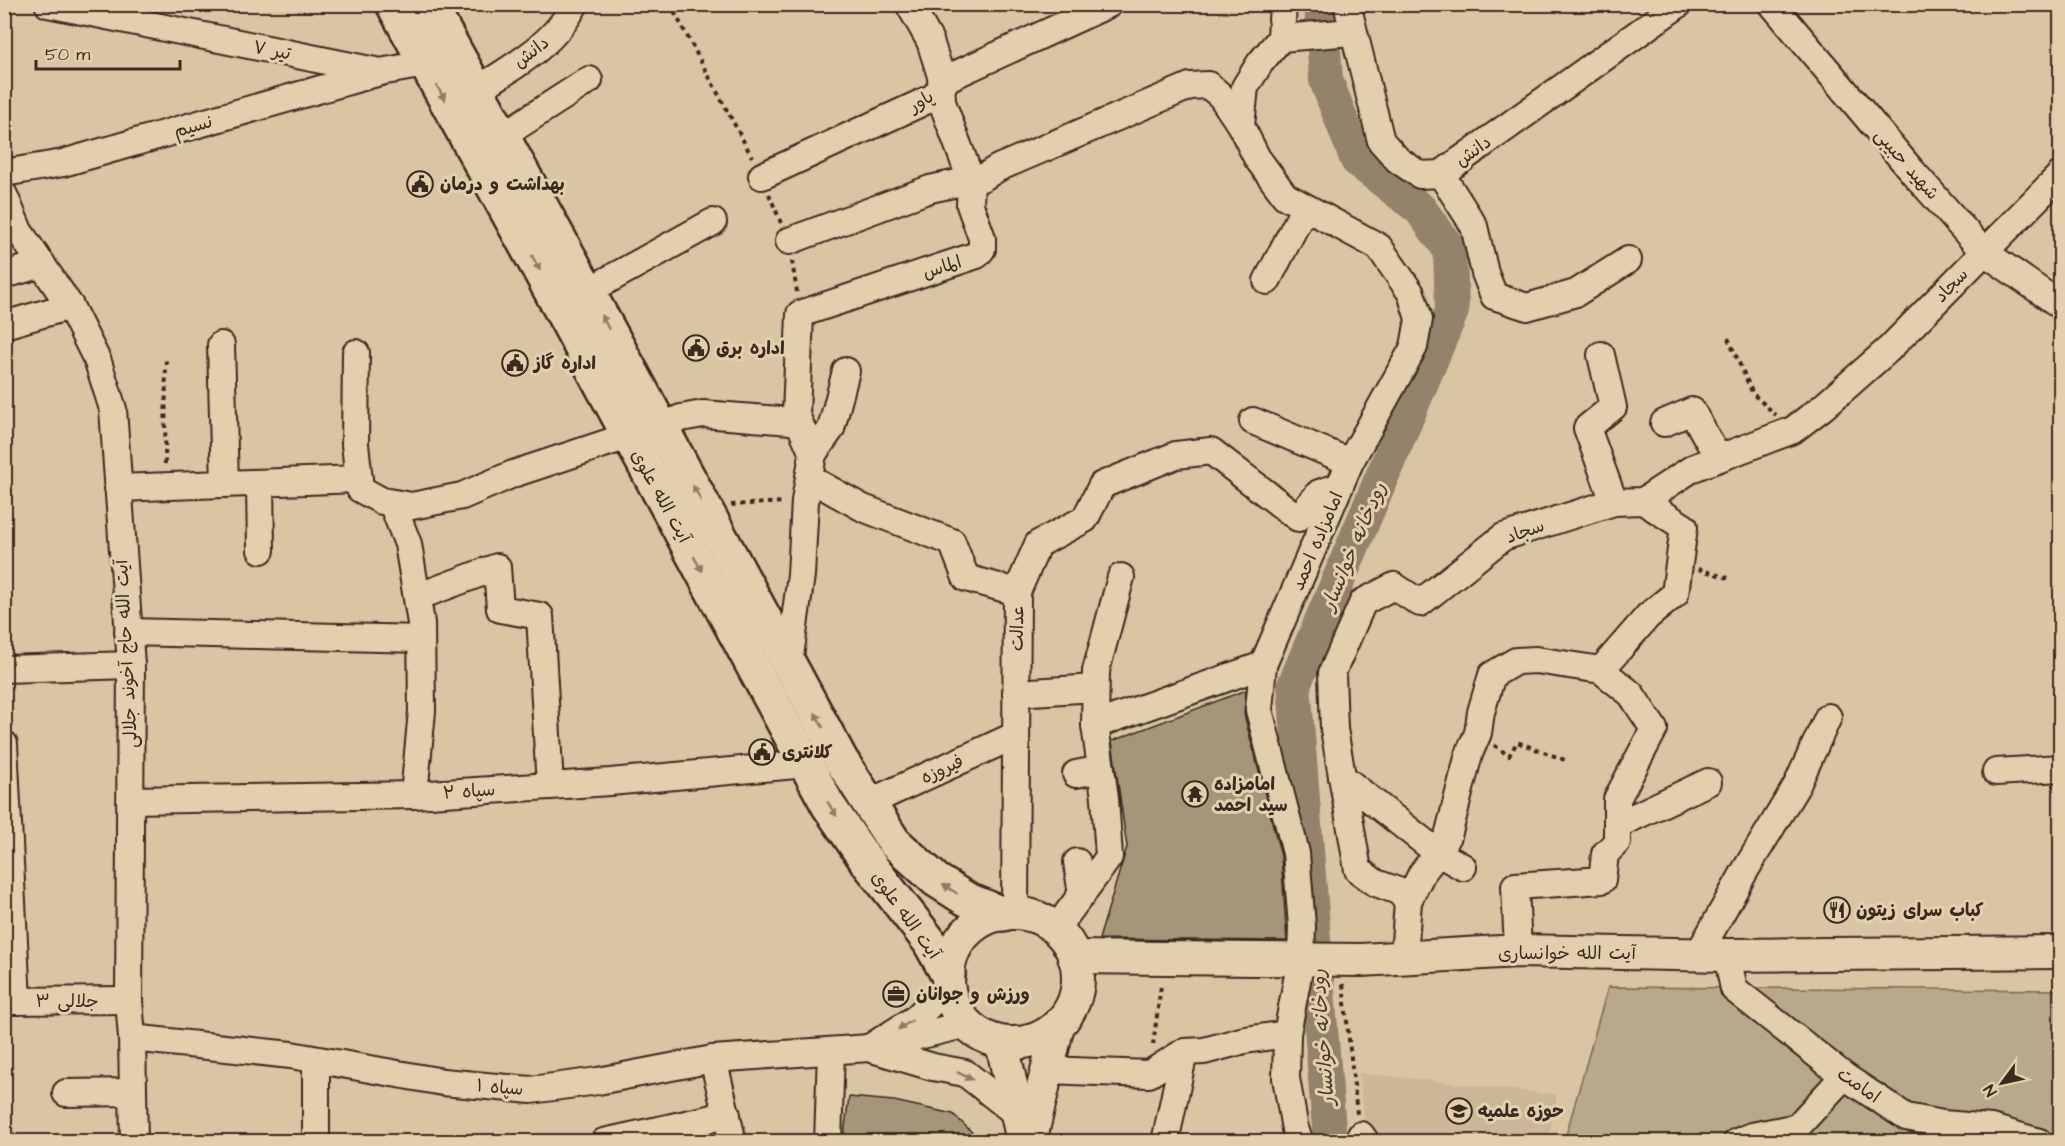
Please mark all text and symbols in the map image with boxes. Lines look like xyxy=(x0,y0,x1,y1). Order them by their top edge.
street label: دانش xyxy=(508,31,554,74)
scale bar xyxy=(36,33,180,71)
street label: ۷ تیر xyxy=(251,35,294,67)
text: 50 m xyxy=(45,42,90,67)
street label: پاور xyxy=(902,84,939,120)
one-way arrow xyxy=(436,85,447,101)
street label: نسیم xyxy=(171,109,216,145)
street label: شهید حبیبی xyxy=(1869,123,1945,205)
street label: دانش xyxy=(1450,130,1496,173)
public building icon: بهداشت و درمان xyxy=(405,169,435,199)
place label: بهداشت و درمان xyxy=(440,172,565,197)
street label: الماس xyxy=(920,249,965,285)
one-way arrow xyxy=(531,255,541,272)
street label: سجاد xyxy=(1929,263,1974,308)
one-way arrow xyxy=(600,313,610,330)
public building icon: اداره برق xyxy=(681,333,711,363)
place label: اداره برق xyxy=(716,336,785,361)
public building icon: اداره گاز xyxy=(500,348,530,378)
place label: اداره گاز xyxy=(532,351,596,376)
street label: آیت الله علوی xyxy=(625,445,697,549)
water label: رودخانه خوانسار xyxy=(1313,478,1394,617)
one-way arrow xyxy=(692,484,702,501)
street label: امامزاده احمد xyxy=(1285,488,1350,595)
street label: سجاد xyxy=(1502,513,1548,550)
one-way arrow xyxy=(693,556,703,573)
street label: آیت الله حاج آخوند جلالی xyxy=(109,557,144,749)
street label: عدالت xyxy=(1005,605,1030,651)
one-way arrow xyxy=(814,712,824,729)
public building icon: کلانتری xyxy=(747,737,777,767)
place label: کلانتری xyxy=(782,740,833,765)
street label: فیروزه xyxy=(917,749,968,790)
place label: امامزاده سید احمد xyxy=(1214,772,1288,818)
street label: سپاه ۲ xyxy=(442,777,496,806)
temple icon: امامزاده سید احمد xyxy=(1180,779,1210,809)
one-way arrow xyxy=(826,801,837,817)
street label: آیت الله علوی xyxy=(865,866,947,966)
one-way arrow xyxy=(942,884,958,895)
restaurant icon: کباب سرای زیتون xyxy=(1822,895,1852,925)
place label: کباب سرای زیتون xyxy=(1856,898,1983,923)
street label: آیت الله خوانساری xyxy=(1498,941,1638,966)
water label: رودخانه خوانسار xyxy=(1304,968,1342,1109)
office icon: ورزش و جوانان xyxy=(881,979,911,1009)
place label: ورزش و جوانان xyxy=(916,982,1030,1007)
street label: جلالی ۳ xyxy=(36,989,98,1014)
one-way arrow xyxy=(897,1020,913,1031)
north arrow xyxy=(1972,1053,2032,1113)
street label: امامت xyxy=(1832,1062,1885,1109)
one-way arrow xyxy=(956,1070,974,1080)
street label: سپاه ۱ xyxy=(475,1073,524,1102)
text: N xyxy=(1978,1080,2002,1101)
school or university icon: حوزه علمیه xyxy=(1444,1096,1474,1126)
place label: حوزه علمیه xyxy=(1478,1099,1564,1124)

